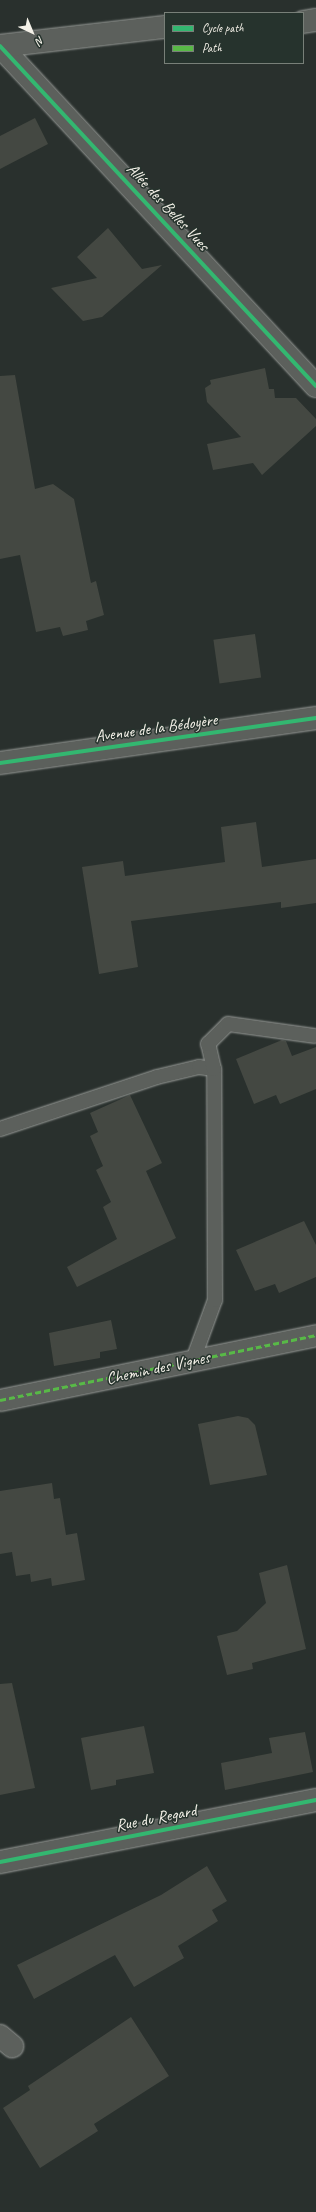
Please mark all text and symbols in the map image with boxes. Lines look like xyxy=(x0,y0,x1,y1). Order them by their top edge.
north arrow xyxy=(12,12,52,52)
legend xyxy=(164,12,304,64)
text: Cycle path xyxy=(202,20,244,36)
text: N xyxy=(33,33,48,48)
text: Path xyxy=(202,40,222,56)
street label: Allée des Belles Vues xyxy=(122,159,214,255)
street label: Avenue de la Bédoyère xyxy=(93,709,219,747)
street label: Chemin des Vignes xyxy=(104,1347,212,1389)
street label: Rue du Regard xyxy=(114,1800,198,1836)

